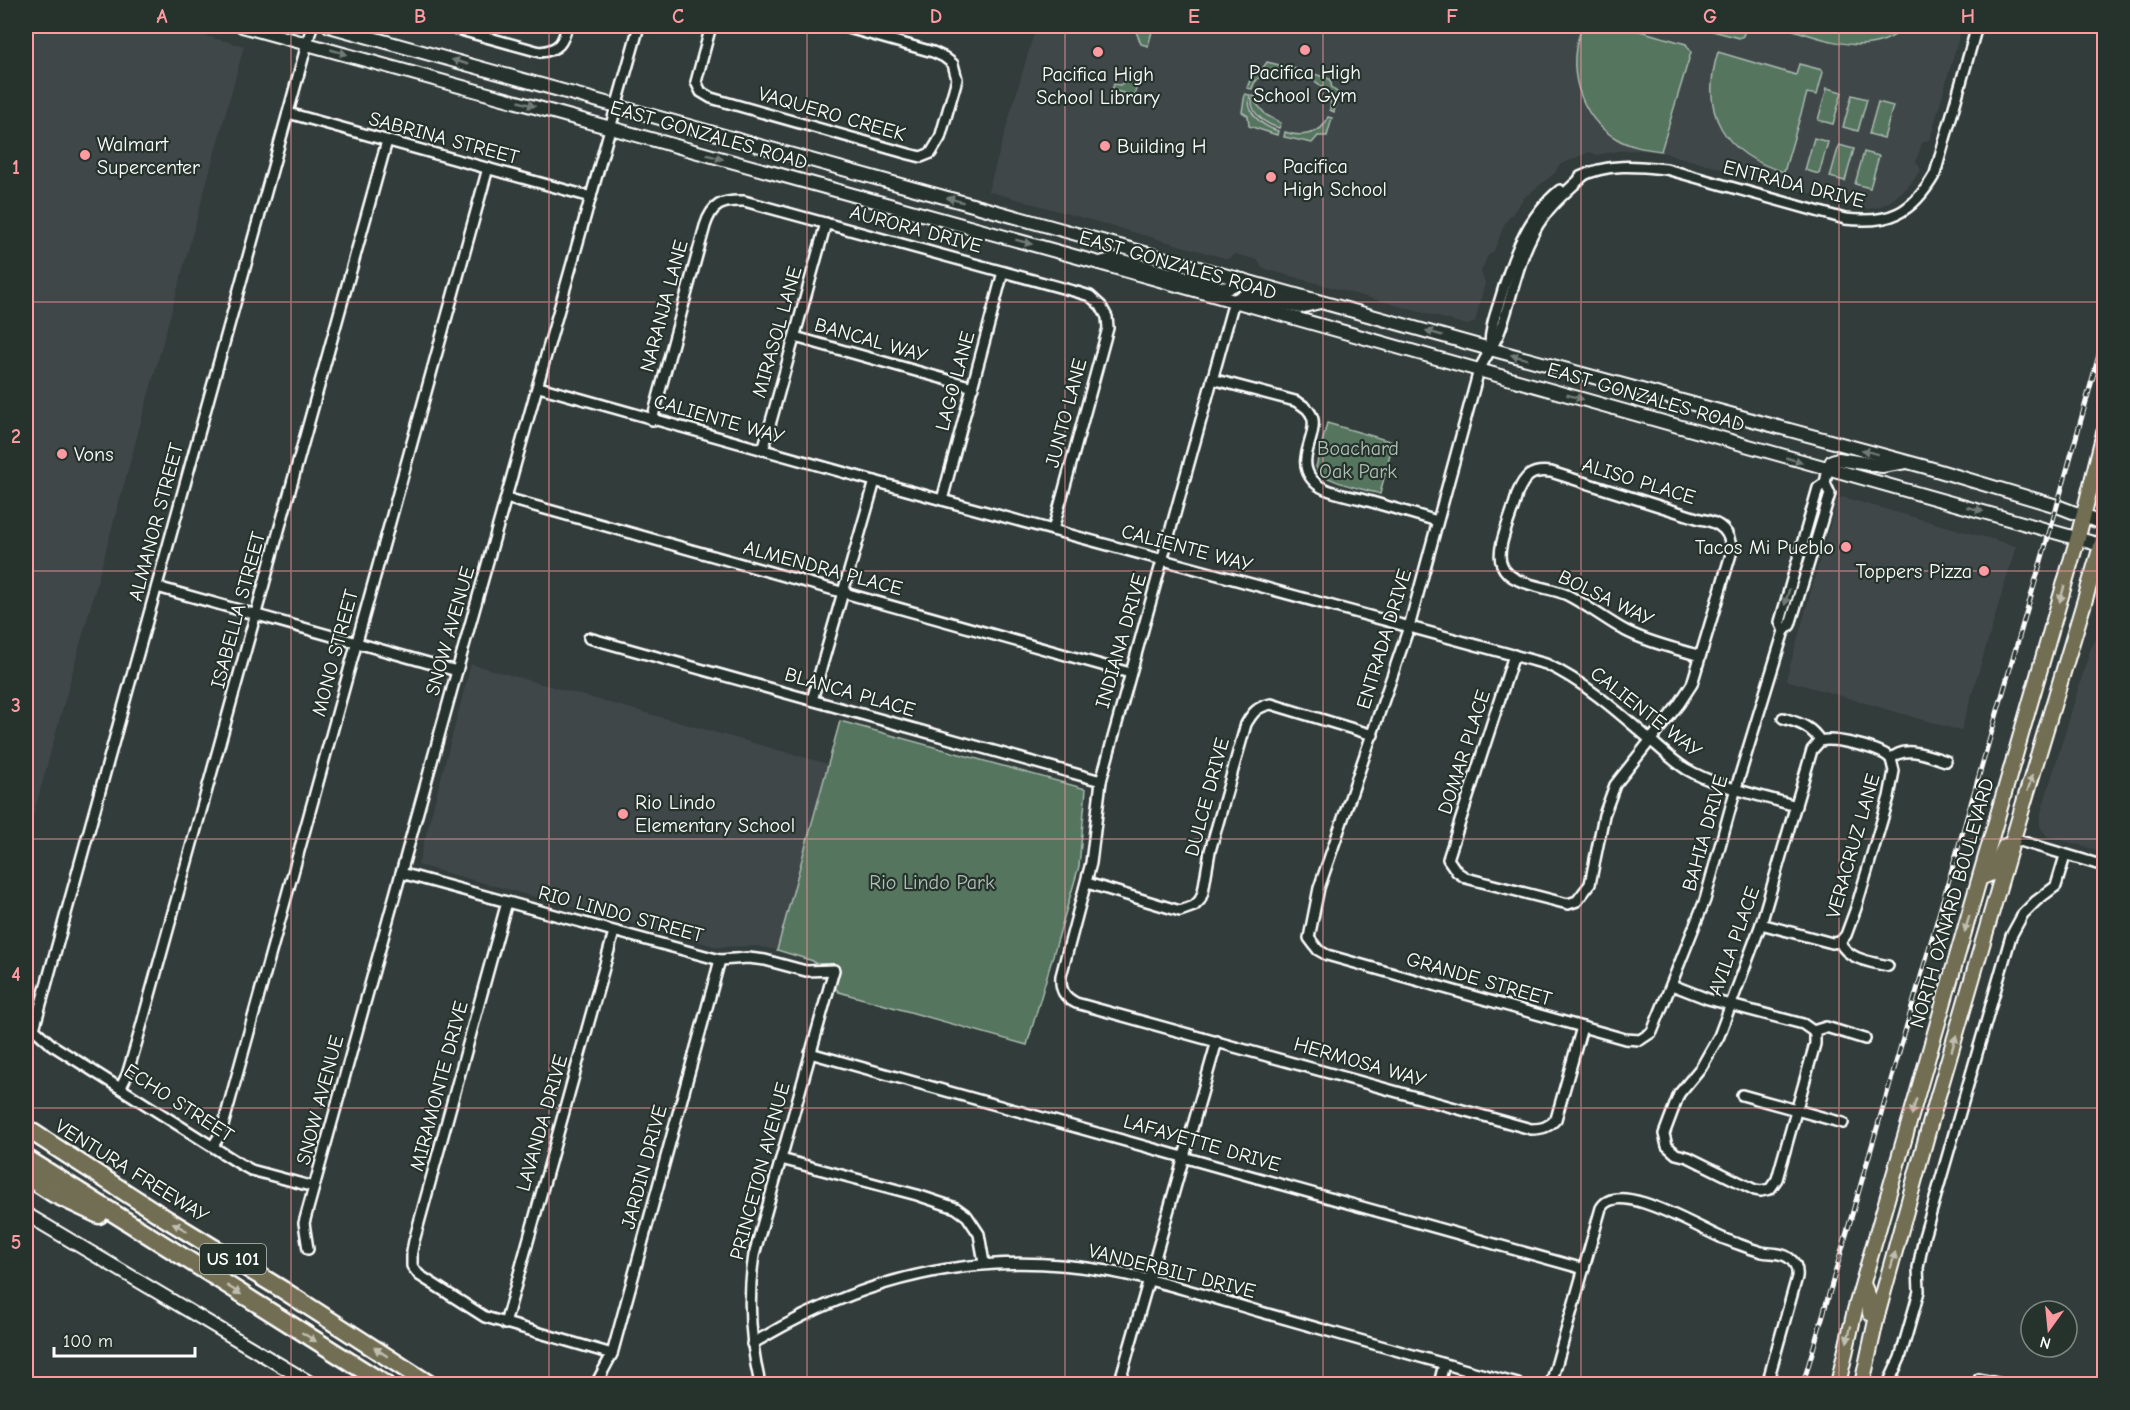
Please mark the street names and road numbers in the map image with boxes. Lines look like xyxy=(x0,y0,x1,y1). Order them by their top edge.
street label: VAQUERO CREEK xyxy=(756,82,908,146)
street label: EAST GONZALES ROAD xyxy=(608,96,810,174)
street label: SABRINA STREET xyxy=(367,107,522,169)
street label: ENTRADA DRIVE xyxy=(1721,155,1867,213)
street label: AURORA DRIVE xyxy=(848,200,984,258)
street label: EAST GONZALES ROAD xyxy=(1077,226,1279,304)
street label: NARANJA LANE xyxy=(635,237,693,375)
street label: MIRASOL LANE xyxy=(747,264,807,400)
street label: BANCAL WAY xyxy=(812,313,930,367)
street label: LAGO LANE xyxy=(931,329,979,433)
street label: JUNTO LANE xyxy=(1040,356,1092,470)
street label: EAST GONZALES ROAD xyxy=(1545,358,1747,436)
street label: CALIENTE WAY xyxy=(651,389,787,449)
street label: ALMANOR STREET xyxy=(124,440,188,604)
street label: ALISO PLACE xyxy=(1580,453,1698,509)
street label: CALIENTE WAY xyxy=(1119,519,1255,577)
street label: ISABELLA STREET xyxy=(206,529,270,691)
street label: ALMENDRA PLACE xyxy=(741,536,905,600)
street label: SNOW AVENUE xyxy=(421,564,479,698)
street label: BOLSA WAY xyxy=(1555,565,1658,631)
street label: ENTRADA DRIVE xyxy=(1352,566,1416,712)
street label: INDIANA DRIVE xyxy=(1091,571,1151,711)
street label: MONO STREET xyxy=(307,587,363,719)
street label: CALIENTE WAY xyxy=(1586,661,1706,763)
street label: BLANCA PLACE xyxy=(782,662,918,722)
street label: DOMAR PLACE xyxy=(1433,687,1495,817)
street label: DULCE DRIVE xyxy=(1180,735,1234,859)
street label: VERACRUZ LANE xyxy=(1821,771,1885,921)
street label: BAHIA DRIVE xyxy=(1677,772,1733,894)
street label: NORTH OXNARD BOULEVARD xyxy=(1905,775,1999,1031)
street label: RIO LINDO STREET xyxy=(536,881,707,947)
street label: AVILA PLACE xyxy=(1704,883,1764,999)
street label: GRANDE STREET xyxy=(1404,947,1555,1011)
street label: MIRAMONTE DRIVE xyxy=(405,998,473,1174)
street label: HERMOSA WAY xyxy=(1291,1032,1429,1092)
street label: SNOW AVENUE xyxy=(292,1033,348,1167)
street label: LAVANDA DRIVE xyxy=(512,1052,572,1194)
street label: ECHO STREET xyxy=(120,1059,239,1147)
street label: PRINCETON AVENUE xyxy=(725,1080,795,1262)
street label: JARDIN DRIVE xyxy=(616,1102,672,1232)
street label: LAFAYETTE DRIVE xyxy=(1121,1110,1283,1176)
street label: VENTURA FREEWAY xyxy=(51,1114,213,1228)
street label: VANDERBILT DRIVE xyxy=(1086,1239,1258,1303)
road number: US 101 xyxy=(200,1244,266,1274)

